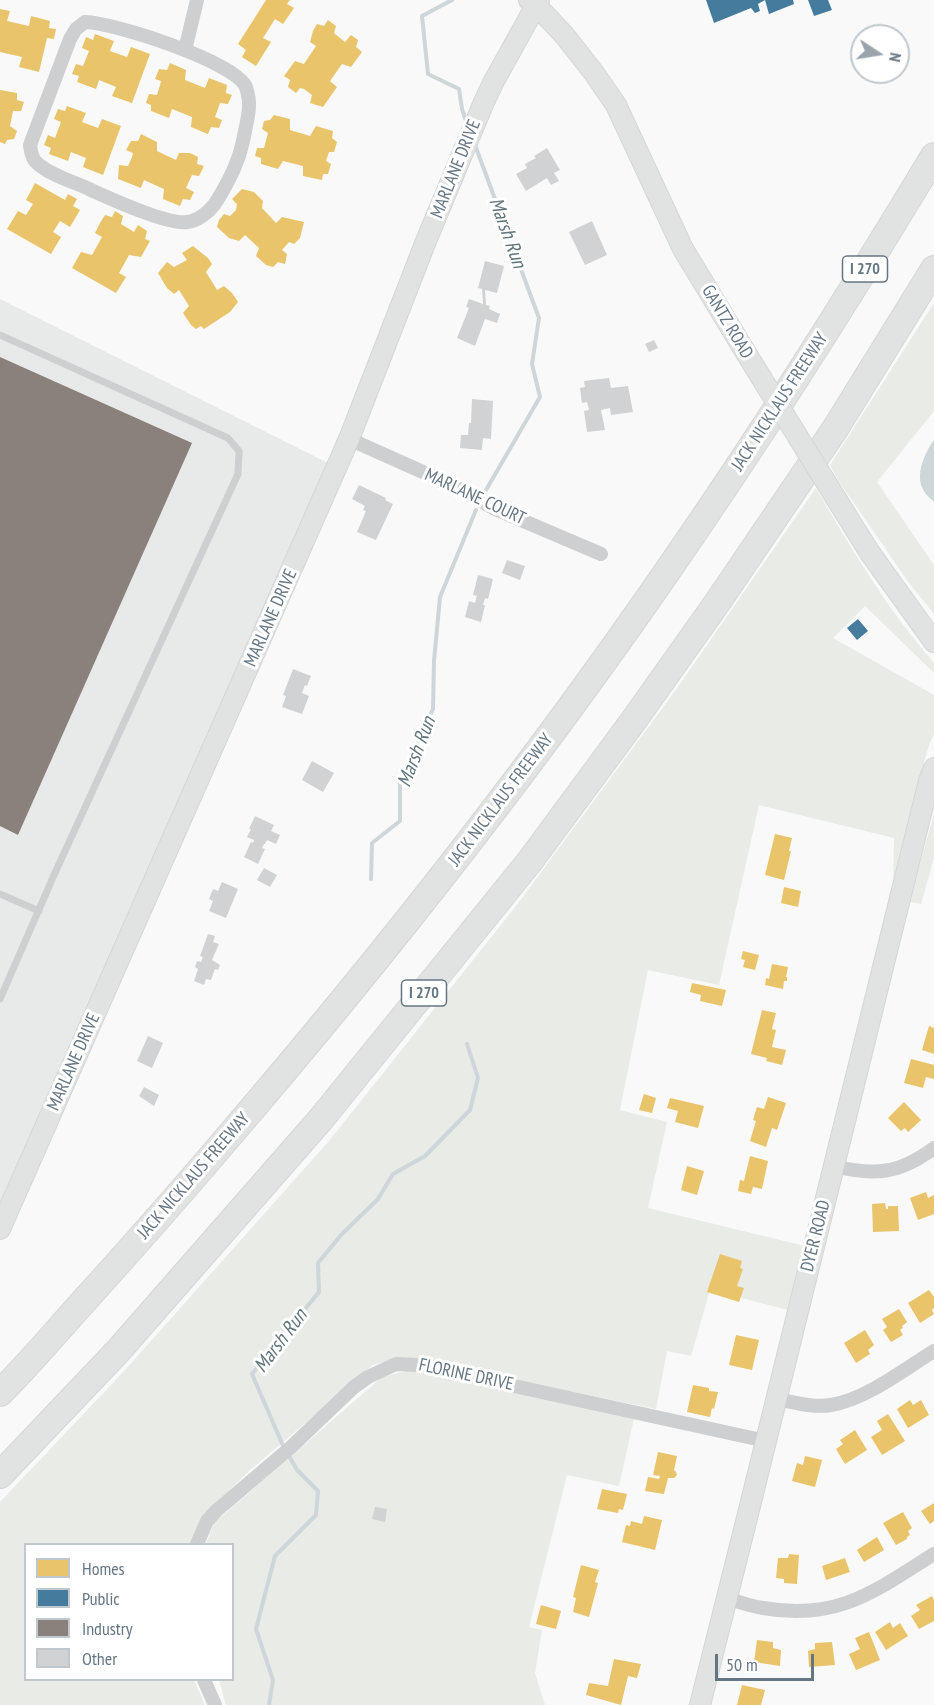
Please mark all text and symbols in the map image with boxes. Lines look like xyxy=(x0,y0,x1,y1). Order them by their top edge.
north arrow xyxy=(850,24,910,84)
text: N xyxy=(885,51,906,64)
street label: MARLANE DRIVE xyxy=(426,117,486,221)
water label: Marsh Run xyxy=(483,195,531,271)
road number: I 270 xyxy=(842,256,888,282)
street label: GANTZ ROAD xyxy=(697,281,757,363)
street label: JACK NICKLAUS FREEWAY xyxy=(727,329,833,475)
street label: MARLANE COURT xyxy=(421,464,529,530)
street label: MARLANE DRIVE xyxy=(240,566,302,670)
water label: Marsh Run xyxy=(393,714,441,790)
street label: JACK NICKLAUS FREEWAY xyxy=(444,730,558,870)
road number: I 270 xyxy=(402,980,446,1006)
street label: MARLANE DRIVE xyxy=(43,1010,105,1114)
street label: JACK NICKLAUS FREEWAY xyxy=(133,1108,255,1244)
street label: DYER ROAD xyxy=(797,1198,835,1274)
water label: Marsh Run xyxy=(249,1305,313,1377)
street label: FLORINE DRIVE xyxy=(417,1354,515,1396)
legend xyxy=(24,1543,234,1681)
text: Homes xyxy=(82,1557,125,1580)
text: Public xyxy=(82,1587,120,1610)
text: Industry xyxy=(82,1617,132,1640)
scale bar xyxy=(718,1642,817,1680)
text: Other xyxy=(82,1647,117,1670)
text: 50 m xyxy=(726,1653,758,1676)

